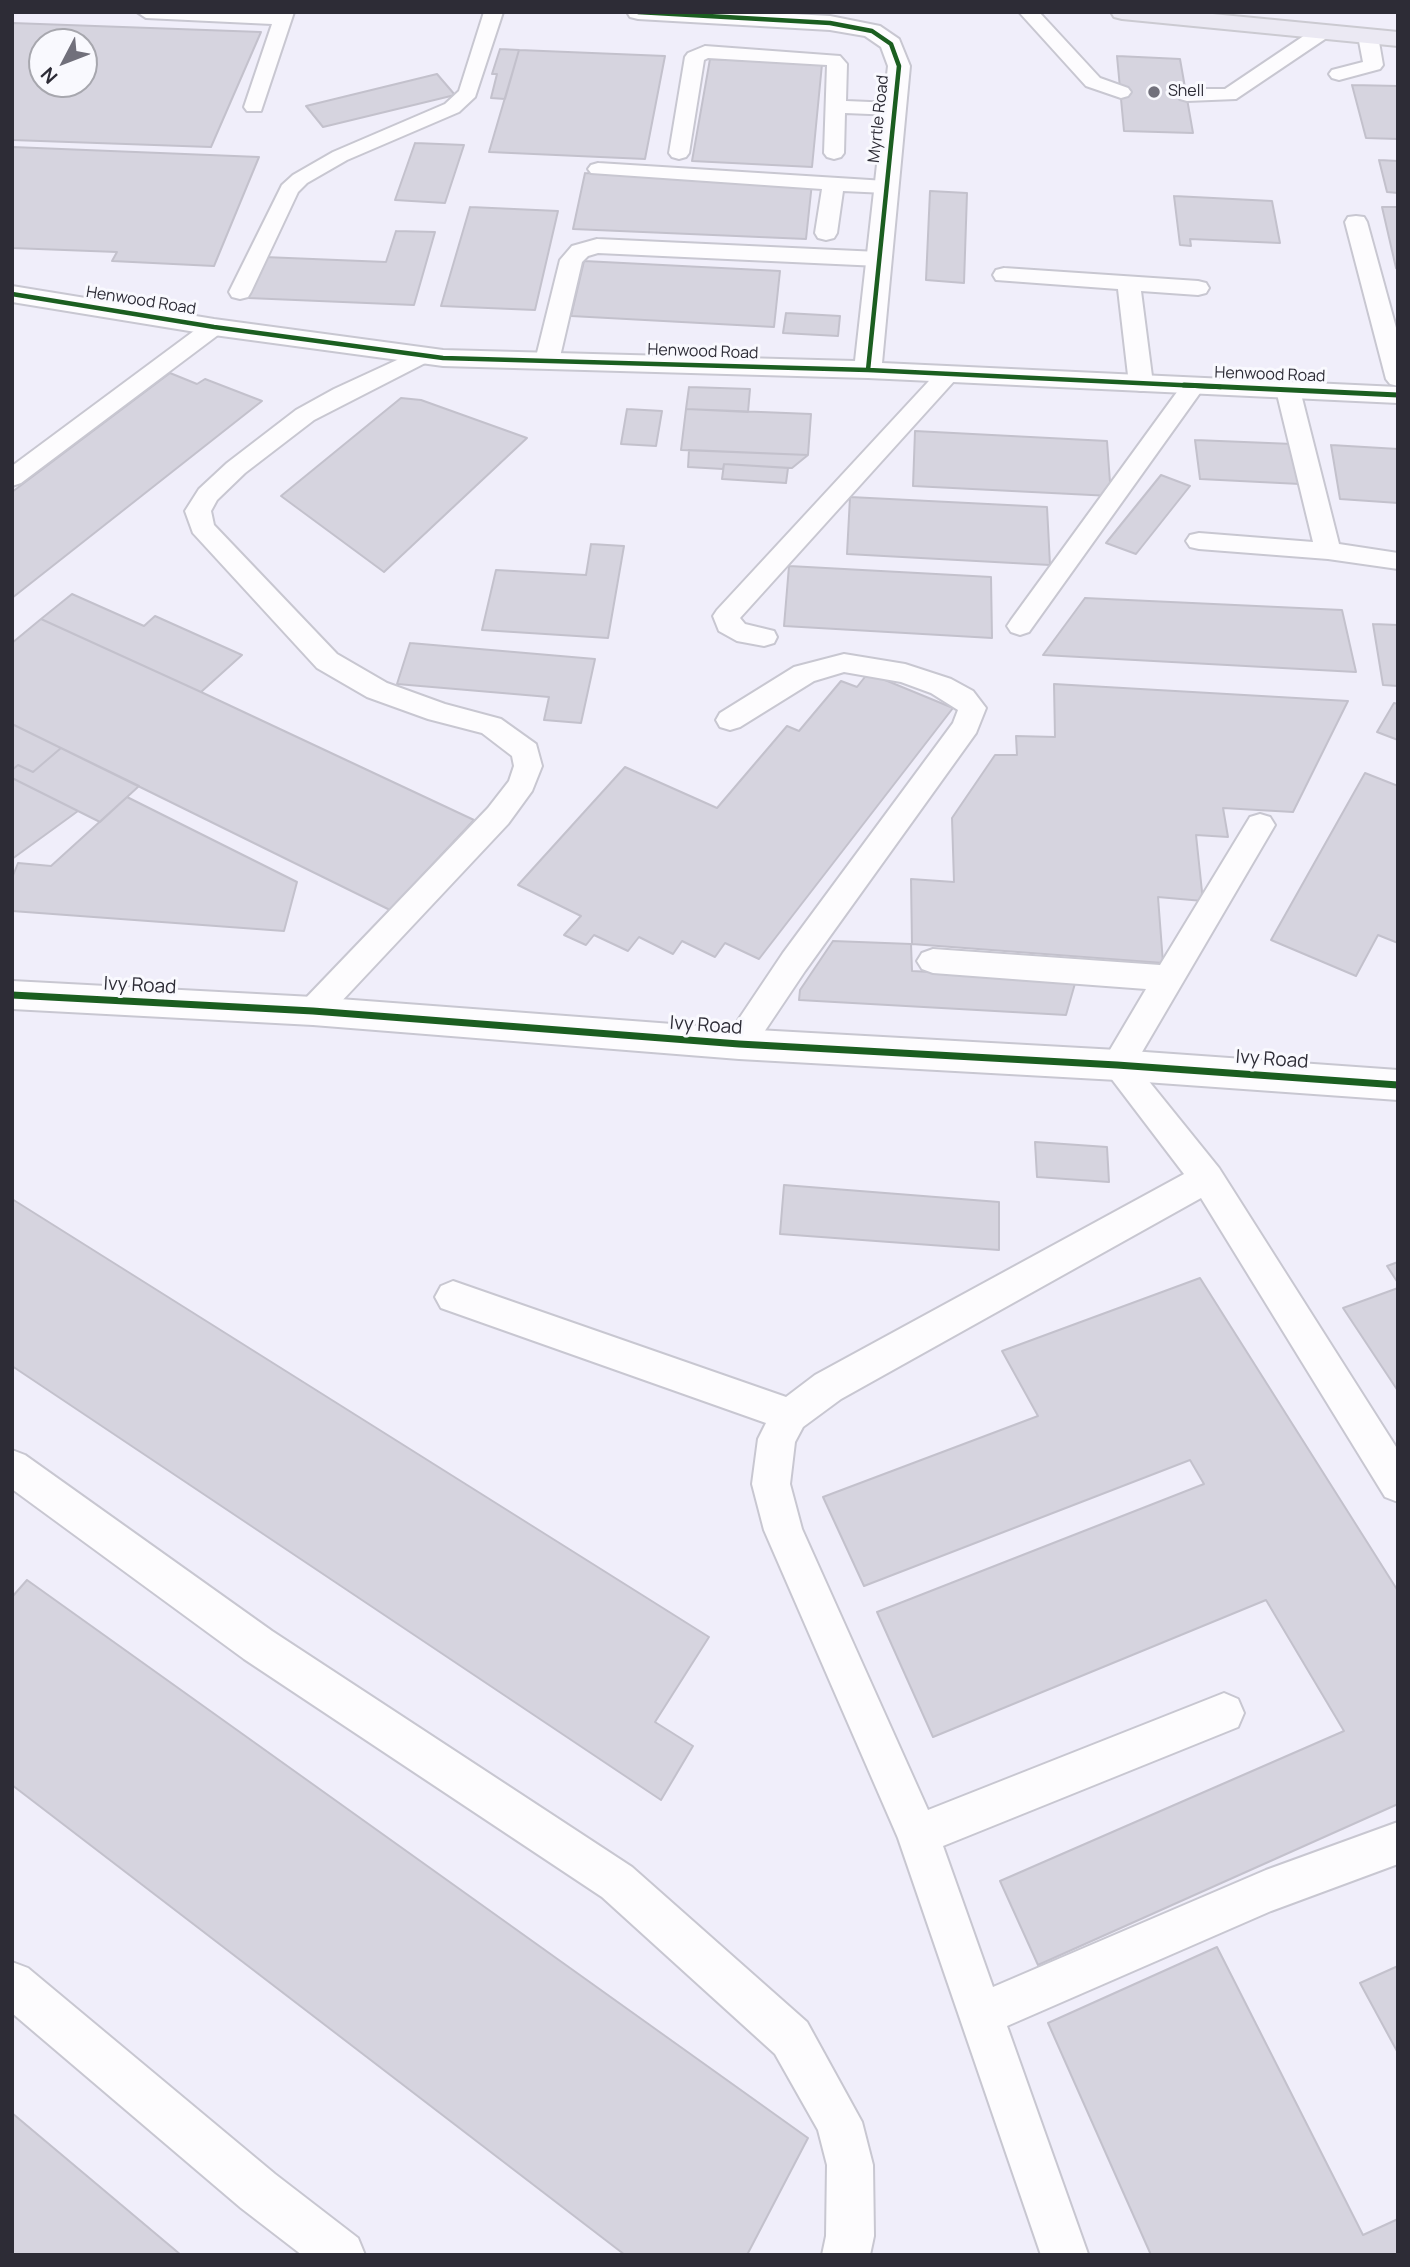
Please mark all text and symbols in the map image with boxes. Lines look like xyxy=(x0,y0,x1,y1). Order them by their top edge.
north arrow xyxy=(28,28,98,98)
text: N xyxy=(35,62,63,89)
street label: Myrtle Road xyxy=(865,74,893,164)
place label: Shell xyxy=(1168,82,1204,102)
marker: Shell xyxy=(1146,84,1162,100)
street label: Henwood Road xyxy=(85,283,197,319)
street label: Henwood Road xyxy=(647,340,759,364)
street label: Henwood Road xyxy=(1214,363,1326,387)
street label: Ivy Road xyxy=(103,973,177,999)
street label: Ivy Road xyxy=(669,1012,743,1040)
street label: Ivy Road xyxy=(1235,1046,1309,1074)

